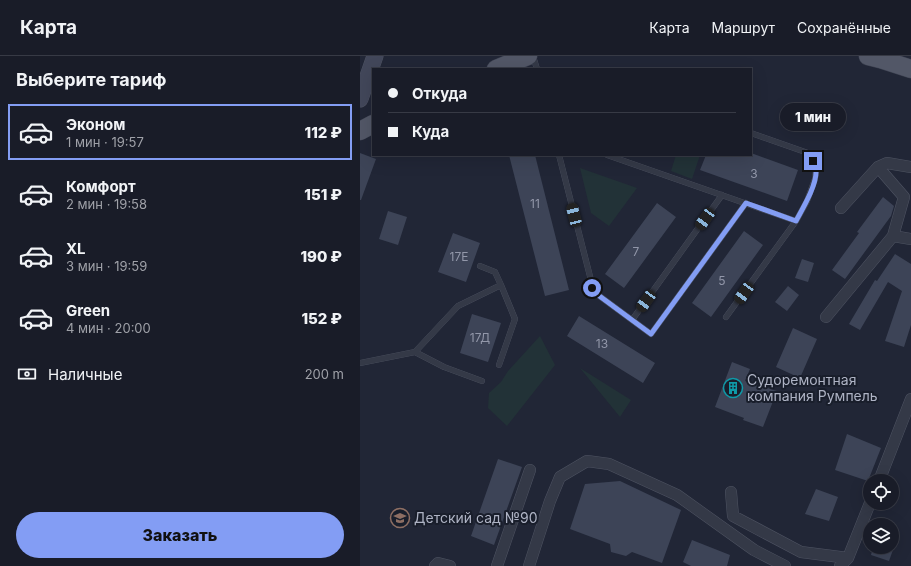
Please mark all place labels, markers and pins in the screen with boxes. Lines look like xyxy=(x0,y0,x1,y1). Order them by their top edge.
place label: Судоремонтная компания Румпель xyxy=(747,371,878,404)
building icon: Судоремонтная компания Румпель xyxy=(722,377,744,399)
school or university icon: Детский сад №90 xyxy=(389,507,411,529)
place label: Детский сад №90 xyxy=(414,509,538,526)

